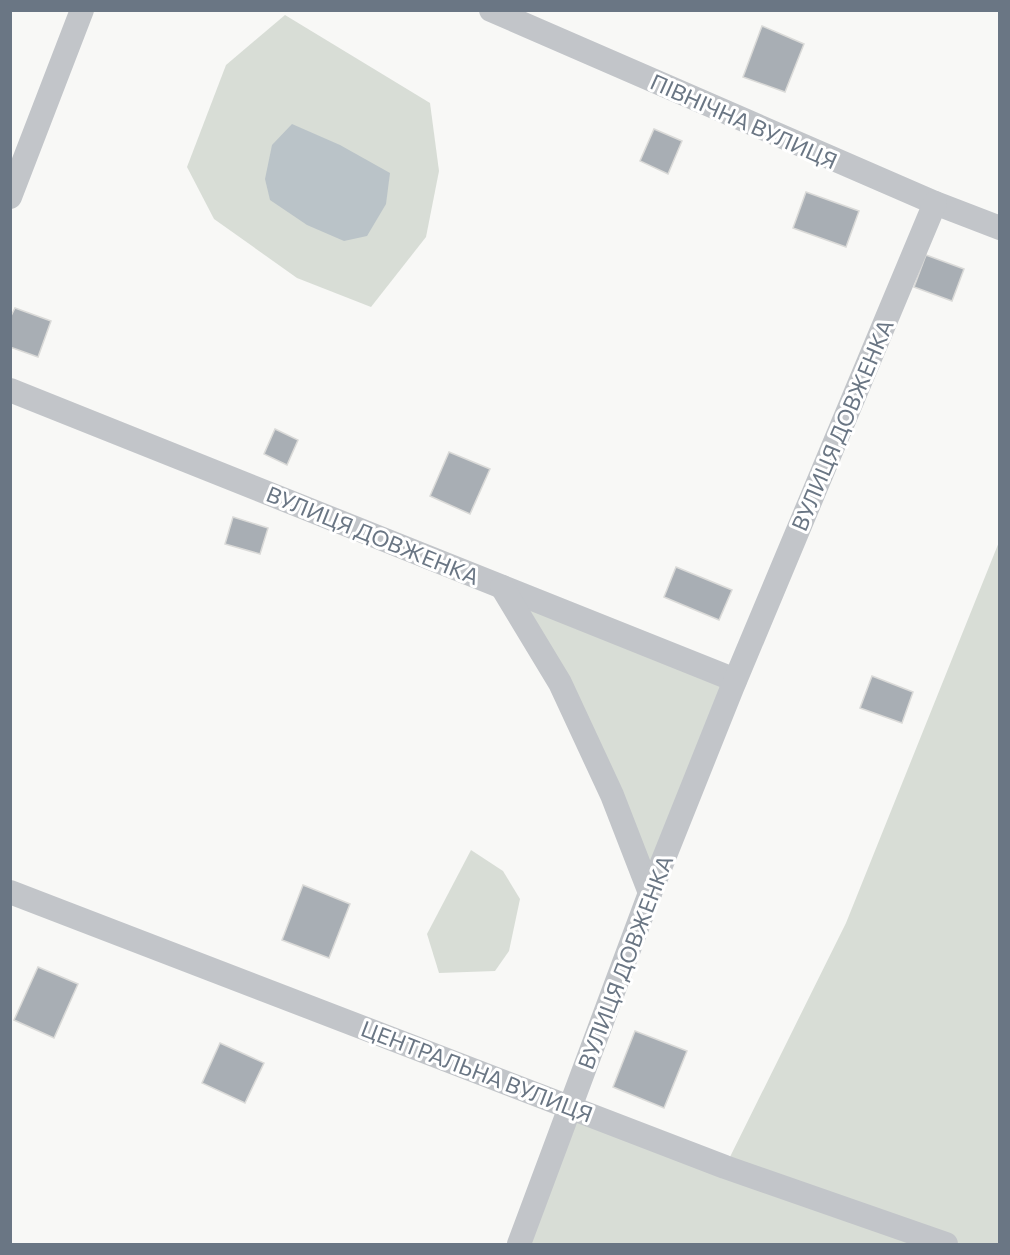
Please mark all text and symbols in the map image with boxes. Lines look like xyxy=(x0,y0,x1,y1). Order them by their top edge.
street label: ПІВНІЧНА ВУЛИЦЯ xyxy=(646,68,842,174)
street label: ВУЛИЦЯ ДОВЖЕНКА xyxy=(785,315,899,535)
street label: ВУЛИЦЯ ДОВЖЕНКА xyxy=(263,480,483,590)
street label: ВУЛИЦЯ ДОВЖЕНКА xyxy=(572,851,678,1073)
street label: ЦЕНТРАЛЬНА ВУЛИЦЯ xyxy=(357,1014,597,1128)

